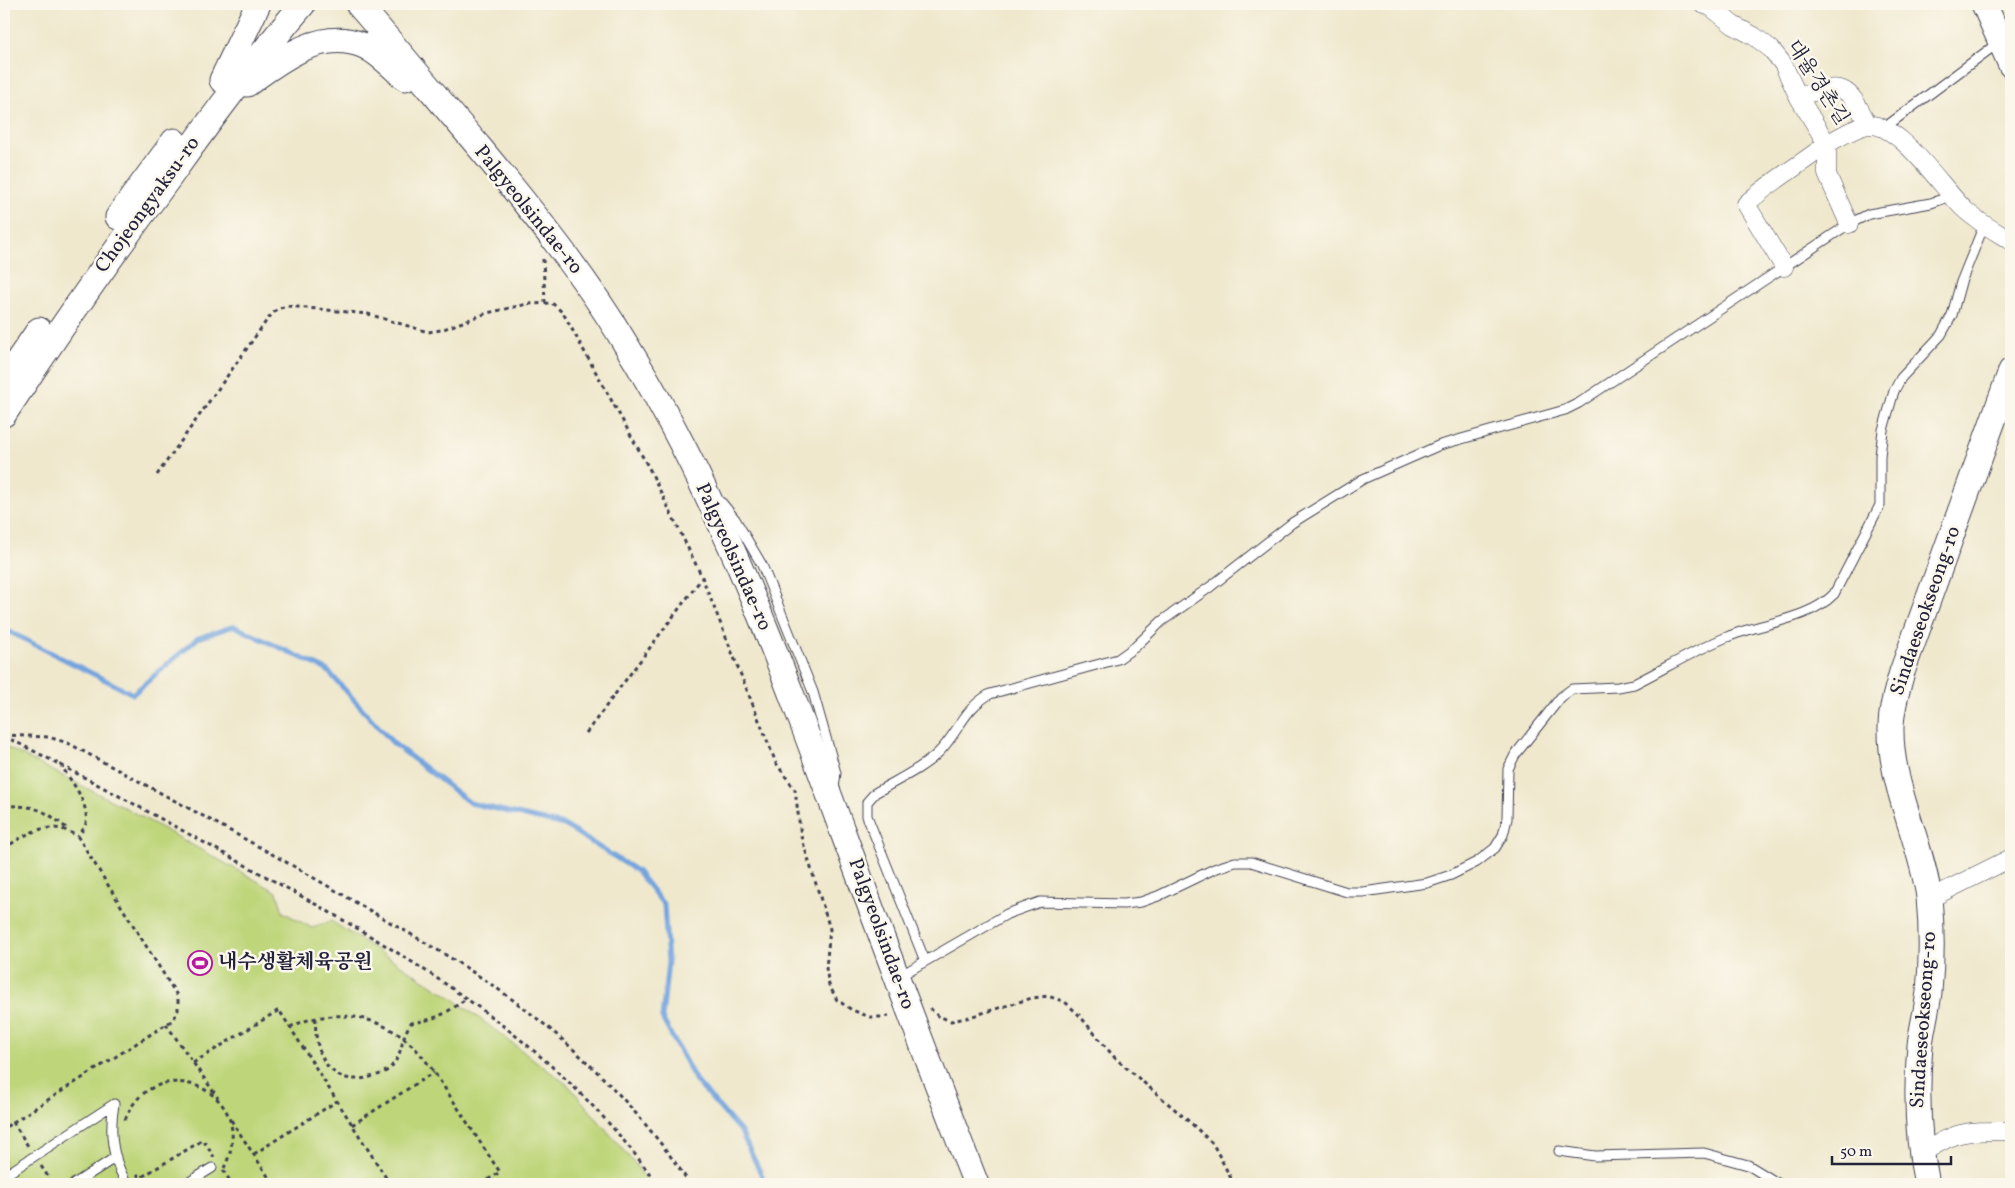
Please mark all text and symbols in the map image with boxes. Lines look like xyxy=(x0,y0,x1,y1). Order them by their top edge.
street label: 대율경촌길 xyxy=(1779,35,1855,131)
street label: Chojeongyaksu-ro xyxy=(89,131,207,279)
street label: Palgyeolsindae-ro xyxy=(467,139,589,281)
street label: Palgyeolsindae-ro xyxy=(688,479,778,635)
street label: Sindaeseokseong-ro xyxy=(1884,523,1968,699)
street label: Palgyeolsindae-ro xyxy=(841,855,921,1013)
street label: Sindaeseokseong-ro xyxy=(1904,931,1944,1109)
place label: 내수생활체육공원 xyxy=(218,949,373,977)
sports icon: 내수생활체육공원 xyxy=(187,950,213,976)
scale bar xyxy=(1832,1133,1951,1165)
text: 50 m xyxy=(1840,1142,1872,1163)

